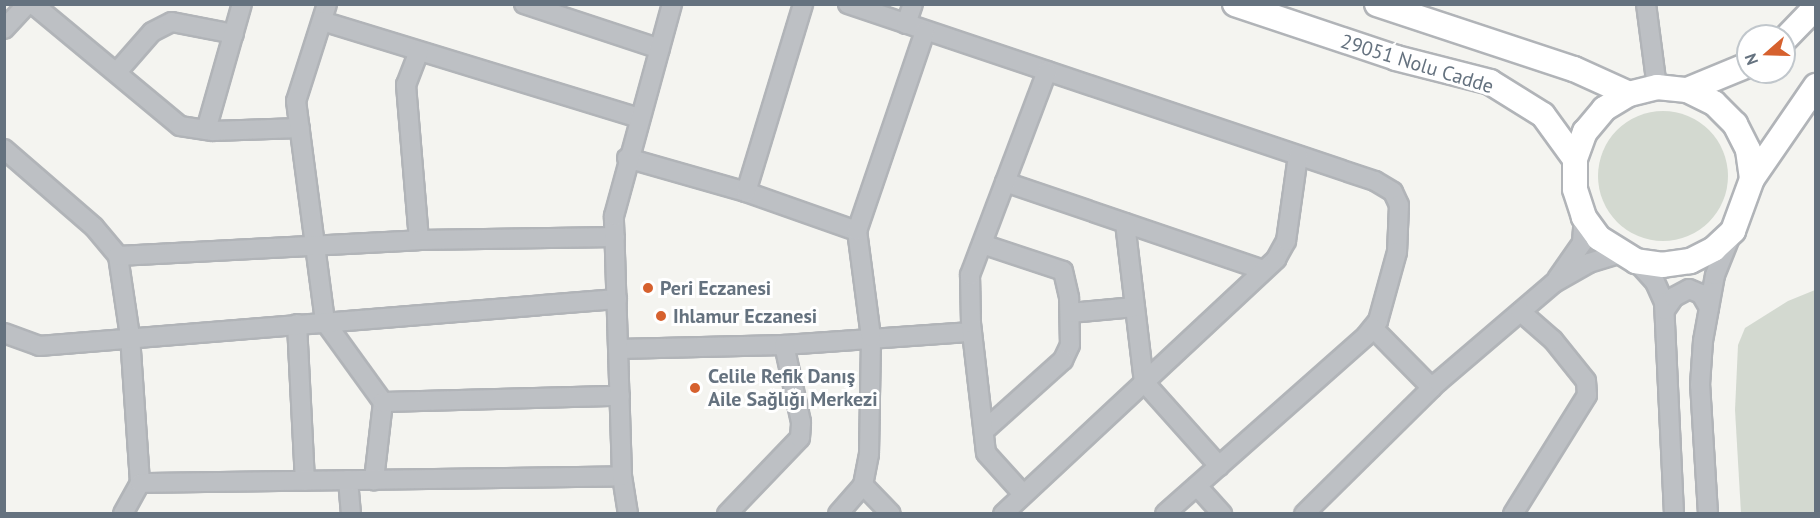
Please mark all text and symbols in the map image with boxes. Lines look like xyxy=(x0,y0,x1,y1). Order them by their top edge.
north arrow xyxy=(1736,24,1796,84)
street label: 29051 Nolu Cadde xyxy=(1338,29,1496,99)
text: N xyxy=(1740,51,1762,68)
place label: Peri Eczanesi xyxy=(660,276,771,300)
marker: Peri Eczanesi xyxy=(641,281,655,295)
place label: Ihlamur Eczanesi xyxy=(673,304,817,328)
marker: Ihlamur Eczanesi xyxy=(654,309,668,323)
place label: Celile Refik Danış Aile Sağlığı Merkezi xyxy=(708,365,878,412)
marker: Celile Refik Danış Aile Sağlığı Merkezi xyxy=(686,379,704,397)

